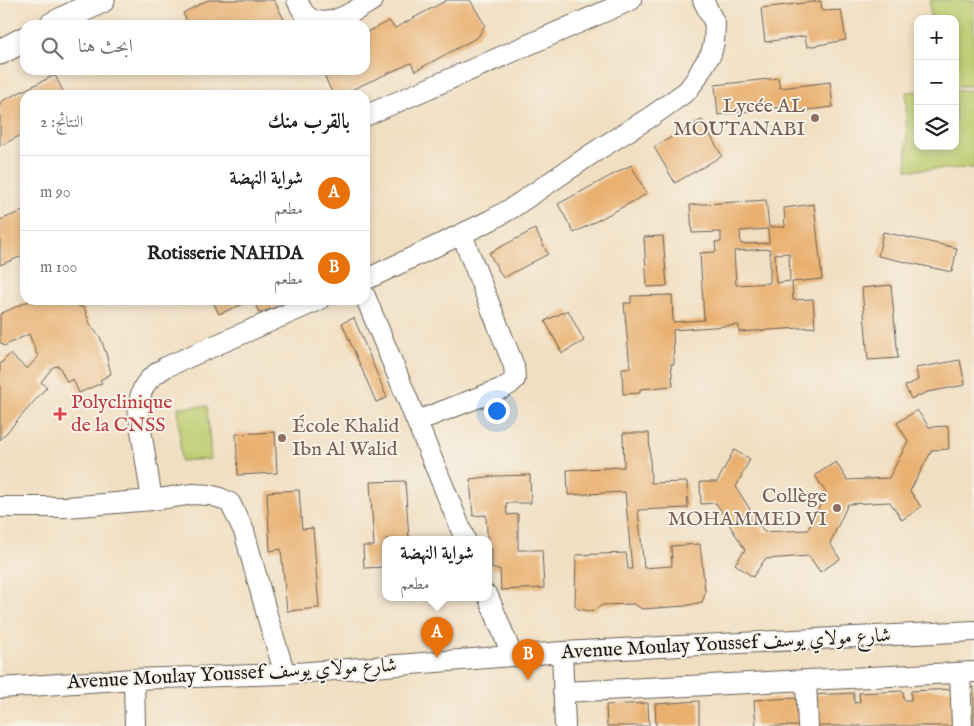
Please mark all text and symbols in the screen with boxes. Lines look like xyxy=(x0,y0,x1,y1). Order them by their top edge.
map controls xyxy=(914,15,959,150)
button: + xyxy=(914,15,959,60)
search box xyxy=(20,20,370,75)
icon: search xyxy=(38,34,66,62)
text: ابحث هنا xyxy=(78,35,133,59)
button: − xyxy=(914,60,959,105)
place label: Lycée AL MOUTANABI xyxy=(673,94,806,142)
button: layers xyxy=(914,105,959,150)
text: بالقرب منك xyxy=(268,109,350,136)
marker: Lycée AL MOUTANABI xyxy=(809,112,821,124)
text: النتائج: 2 xyxy=(40,113,83,133)
text: شواية النهضة xyxy=(230,167,303,191)
text: 90 m xyxy=(40,183,71,203)
text: A xyxy=(329,183,339,203)
text: مطعم xyxy=(274,200,303,220)
text: Rotisserie NAHDA xyxy=(147,242,303,266)
text: 100 m xyxy=(40,258,77,278)
text: B xyxy=(329,258,339,278)
text: مطعم xyxy=(274,270,303,290)
place label: Polyclinique de la CNSS xyxy=(71,390,172,438)
your location xyxy=(484,398,510,424)
marker: Polyclinique de la CNSS xyxy=(53,407,67,421)
place label: École Khalid Ibn Al Walid xyxy=(292,414,400,462)
marker: École Khalid Ibn Al Walid xyxy=(276,432,288,444)
place label: Collège MOHAMMED VI xyxy=(668,484,827,532)
marker: Collège MOHAMMED VI xyxy=(831,502,843,514)
popup xyxy=(382,536,492,601)
text: شواية النهضة xyxy=(400,542,474,566)
text: مطعم xyxy=(400,575,430,595)
pin: A xyxy=(421,617,453,658)
street label: Avenue Moulay Youssef شارع مولاي يوسف xyxy=(560,623,892,669)
pin: B xyxy=(512,639,544,680)
street label: Avenue Moulay Youssef شارع مولاي يوسف xyxy=(66,653,398,699)

